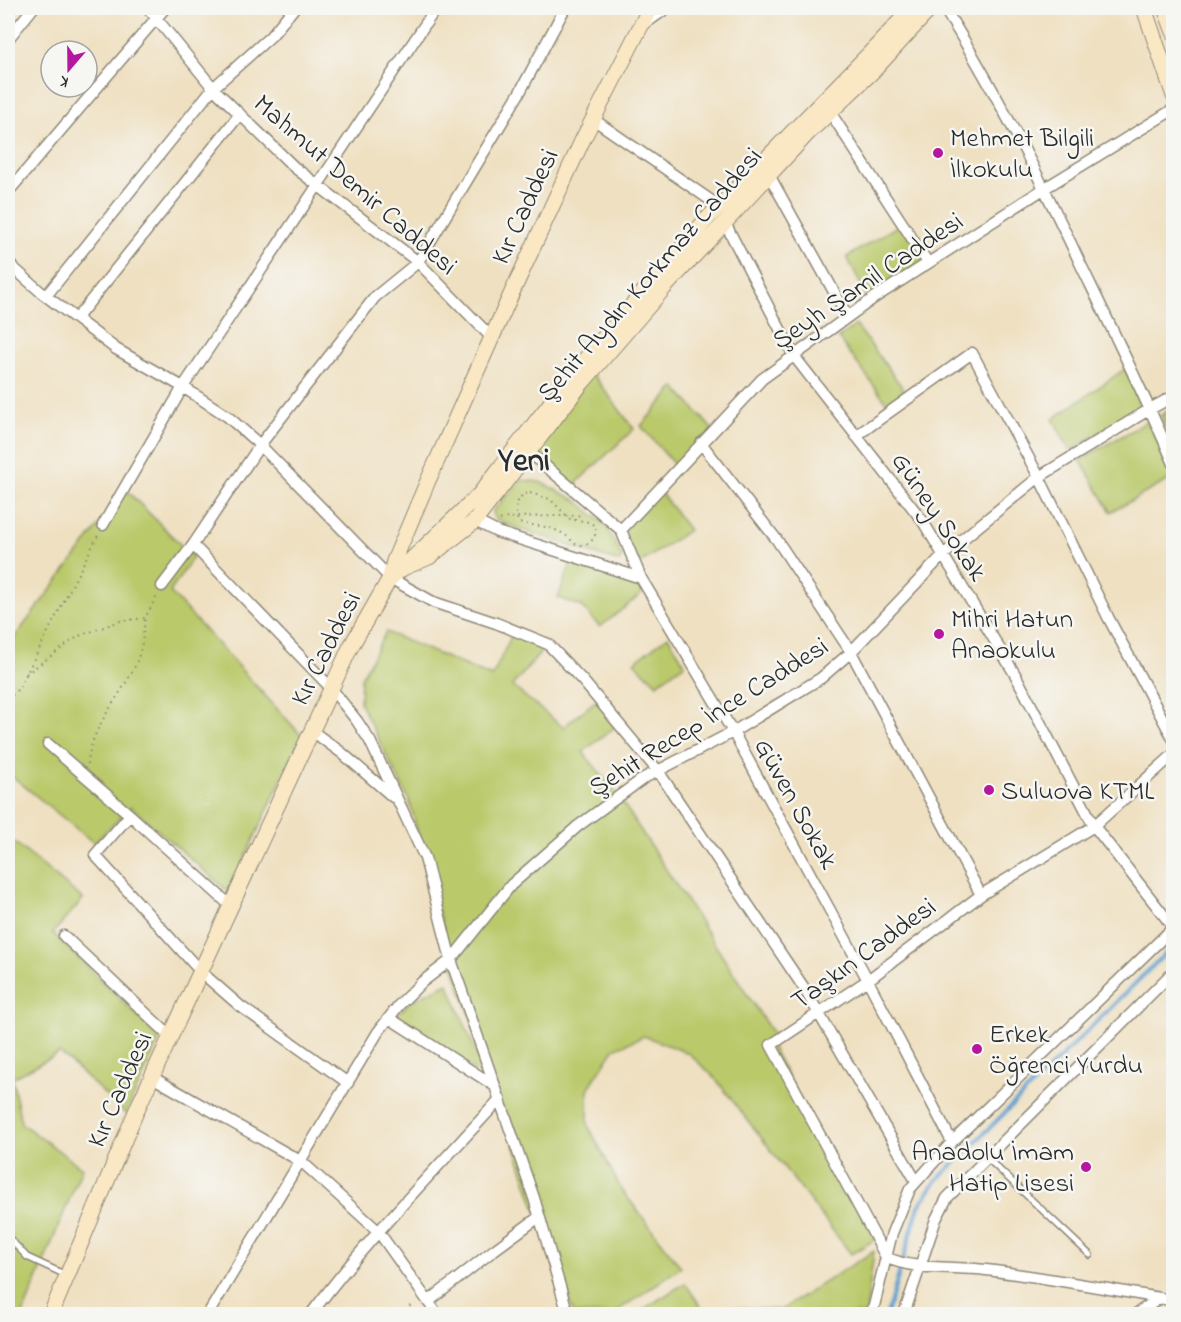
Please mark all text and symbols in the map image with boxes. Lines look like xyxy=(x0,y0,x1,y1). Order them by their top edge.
north arrow xyxy=(39,39,99,99)
text: K xyxy=(56,68,72,94)
street label: Mahmut Demir Caddesi xyxy=(244,86,465,286)
place label: Mehmet Bilgili İlkokulu xyxy=(950,120,1094,190)
street label: Şehit Aydın Korkmaz Caddesi xyxy=(529,139,773,412)
street label: Kır Caddesi xyxy=(482,143,570,271)
marker: Mehmet Bilgili İlkokulu xyxy=(931,146,945,160)
street label: Şeyh Şamil Caddesi xyxy=(765,203,972,361)
district label: Yeni xyxy=(497,438,550,486)
street label: Güney Sokak xyxy=(880,445,996,590)
street label: Kır Caddesi xyxy=(282,585,373,713)
place label: Mihri Hatun Anaokulu xyxy=(951,601,1073,671)
marker: Mihri Hatun Anaokulu xyxy=(932,627,946,641)
street label: Şehit Recep İnce Caddesi xyxy=(582,628,837,808)
street label: Güven Sokak xyxy=(743,732,847,877)
place label: Suluova KTML xyxy=(1001,773,1154,812)
marker: Suluova KTML xyxy=(982,783,996,797)
street label: Taşkın Caddesi xyxy=(784,889,945,1021)
place label: Erkek Öğrenci Yurdu xyxy=(989,1016,1143,1086)
street label: Kır Caddesi xyxy=(78,1026,164,1154)
marker: Erkek Öğrenci Yurdu xyxy=(970,1042,984,1056)
place label: Anadolu İmam Hatip Lisesi xyxy=(912,1134,1074,1204)
marker: Anadolu İmam Hatip Lisesi xyxy=(1079,1160,1093,1174)

